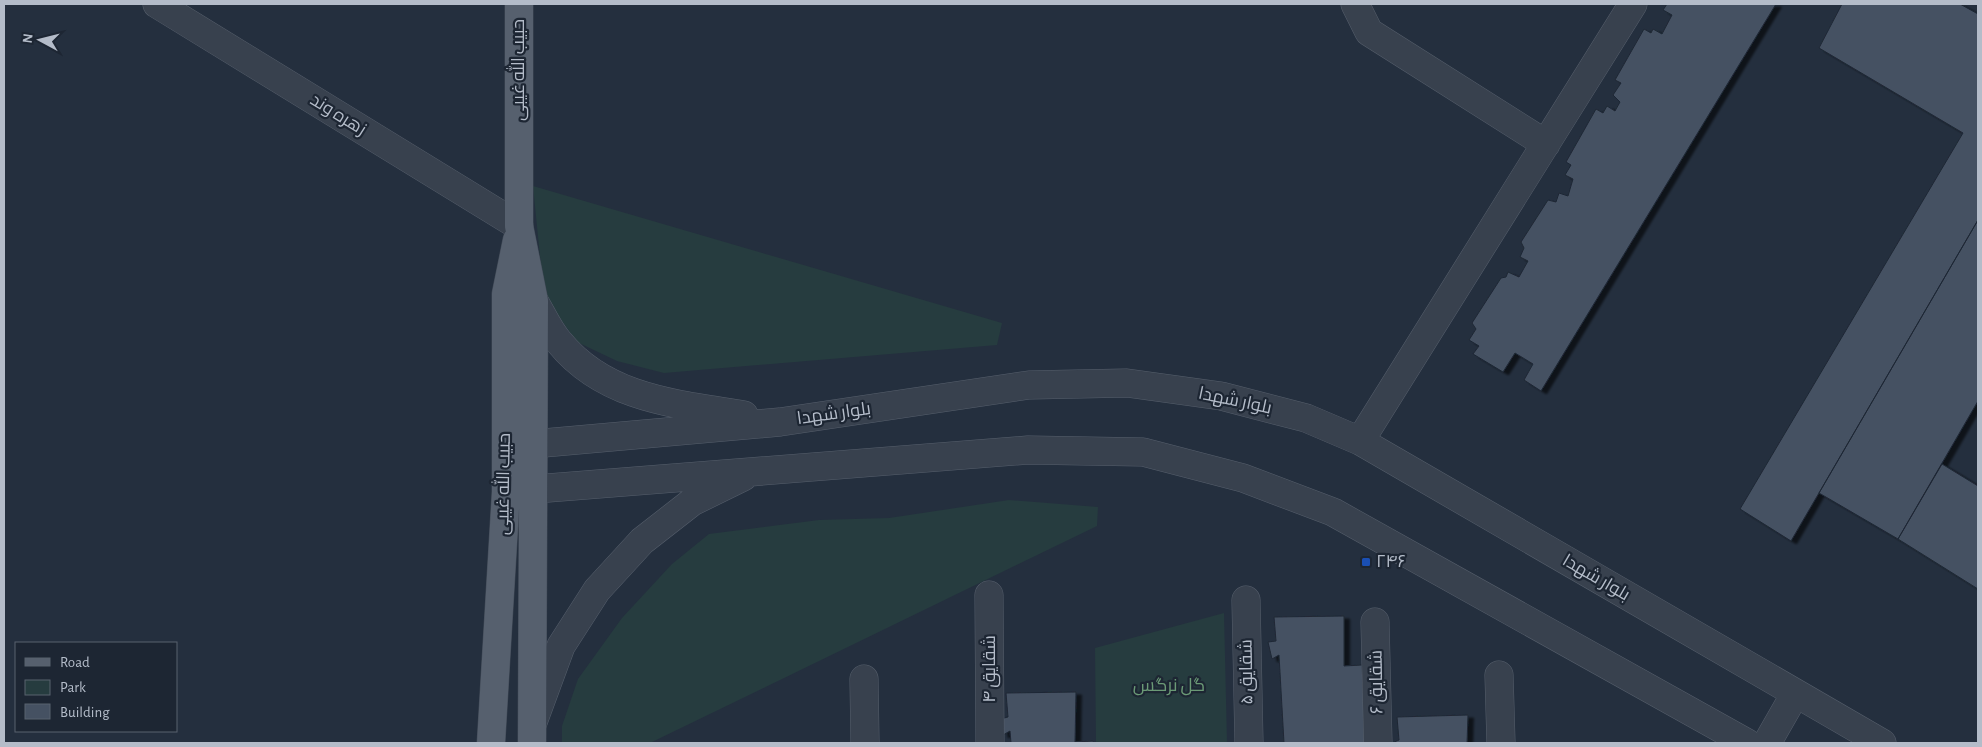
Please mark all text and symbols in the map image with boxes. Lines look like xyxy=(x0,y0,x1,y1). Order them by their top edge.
north arrow xyxy=(15,15,65,65)
street label: حبیب الله غیبی xyxy=(506,19,529,121)
text: N xyxy=(21,33,36,44)
street label: زهره وند xyxy=(306,91,369,140)
street label: بلوار شهدا xyxy=(1196,383,1274,419)
street label: بلوار شهدا xyxy=(796,399,872,429)
street label: حبیب الله غیبی xyxy=(490,433,515,535)
street label: بلوار شهدا xyxy=(1559,551,1633,605)
place label: ۲۴۶ xyxy=(1376,553,1406,571)
marker: ۲۴۶ xyxy=(1360,556,1372,568)
street label: شقایق ۴ xyxy=(980,635,1001,703)
street label: شقایق ۵ xyxy=(1236,639,1259,705)
legend xyxy=(15,642,178,732)
street label: شقایق ۶ xyxy=(1366,650,1389,714)
text: Road xyxy=(60,655,90,670)
park label: گل نرگس xyxy=(1133,677,1205,696)
text: Park xyxy=(60,680,86,695)
text: Building xyxy=(60,705,110,720)

